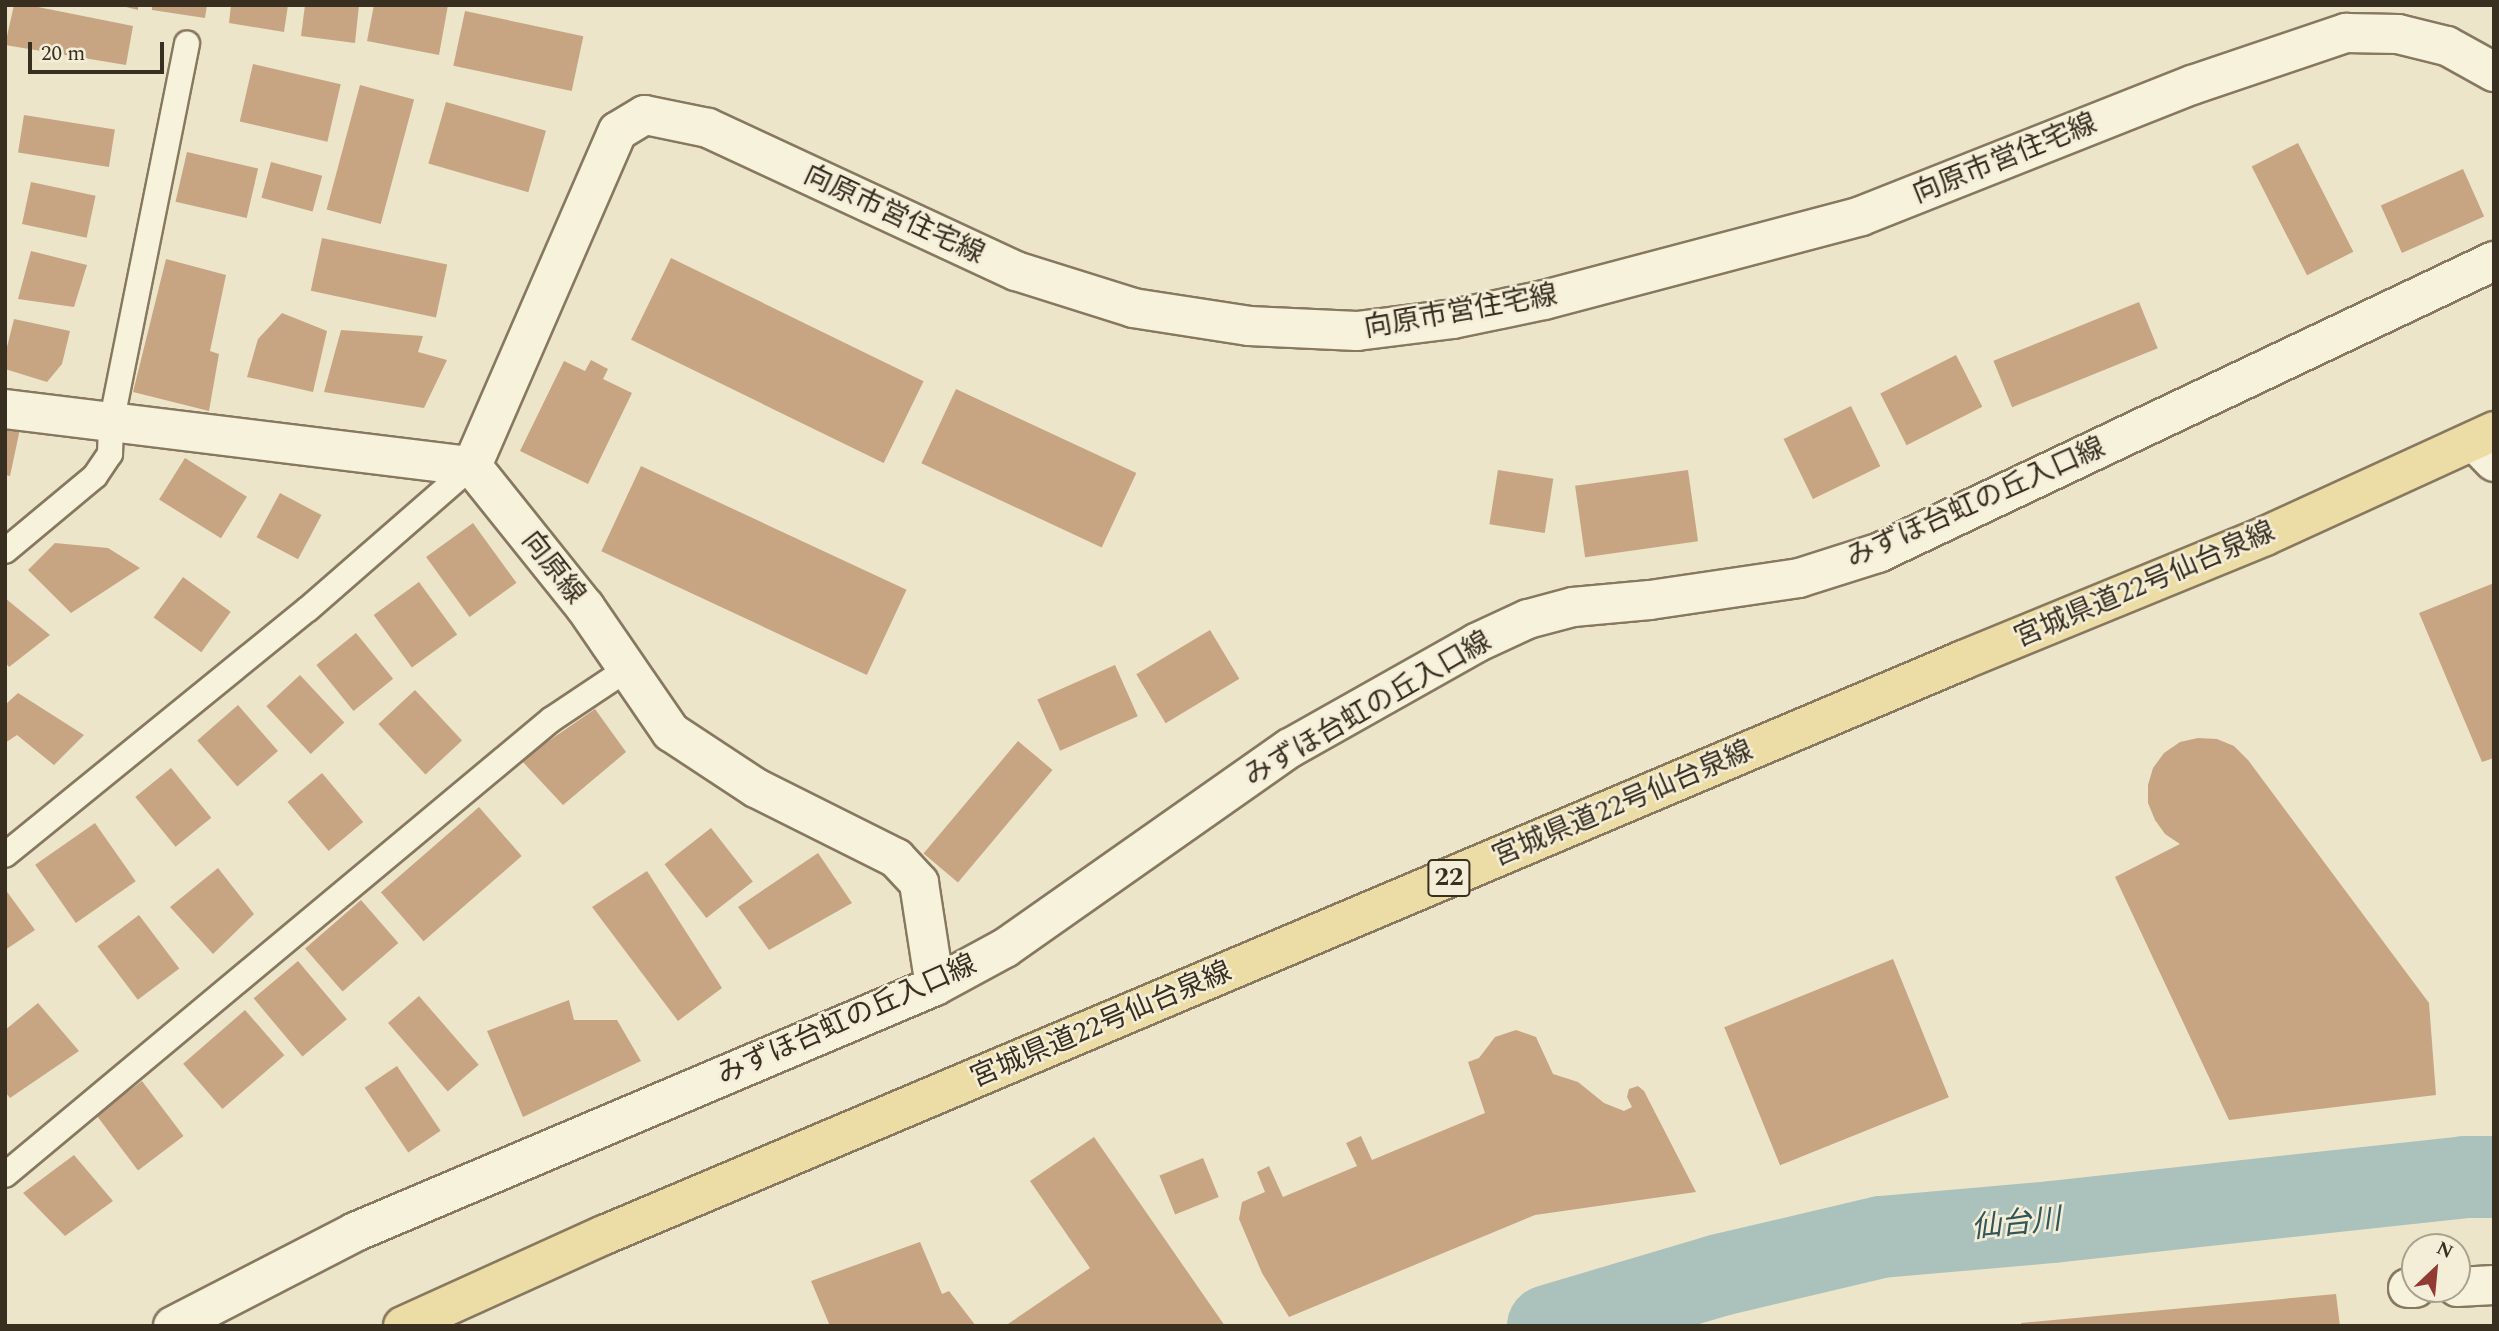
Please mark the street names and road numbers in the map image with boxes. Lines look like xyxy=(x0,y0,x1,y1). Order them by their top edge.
street label: 向原市営住宅線 xyxy=(1908,107,2102,211)
street label: 向原市営住宅線 xyxy=(798,158,990,272)
street label: 向原市営住宅線 xyxy=(1362,278,1560,346)
street label: みずほ台虹の丘入口線 xyxy=(1841,431,2111,575)
street label: 宮城県道22号仙台泉線 xyxy=(2010,515,2280,655)
street label: 向原線 xyxy=(514,525,592,611)
street label: みずほ台虹の丘入口線 xyxy=(1238,624,1498,794)
street label: 宮城県道22号仙台泉線 xyxy=(1488,734,1758,874)
road number: 22 xyxy=(1426,856,1472,900)
street label: みずほ台虹の丘入口線 xyxy=(712,948,982,1092)
street label: 宮城県道22号仙台泉線 xyxy=(966,955,1236,1095)

